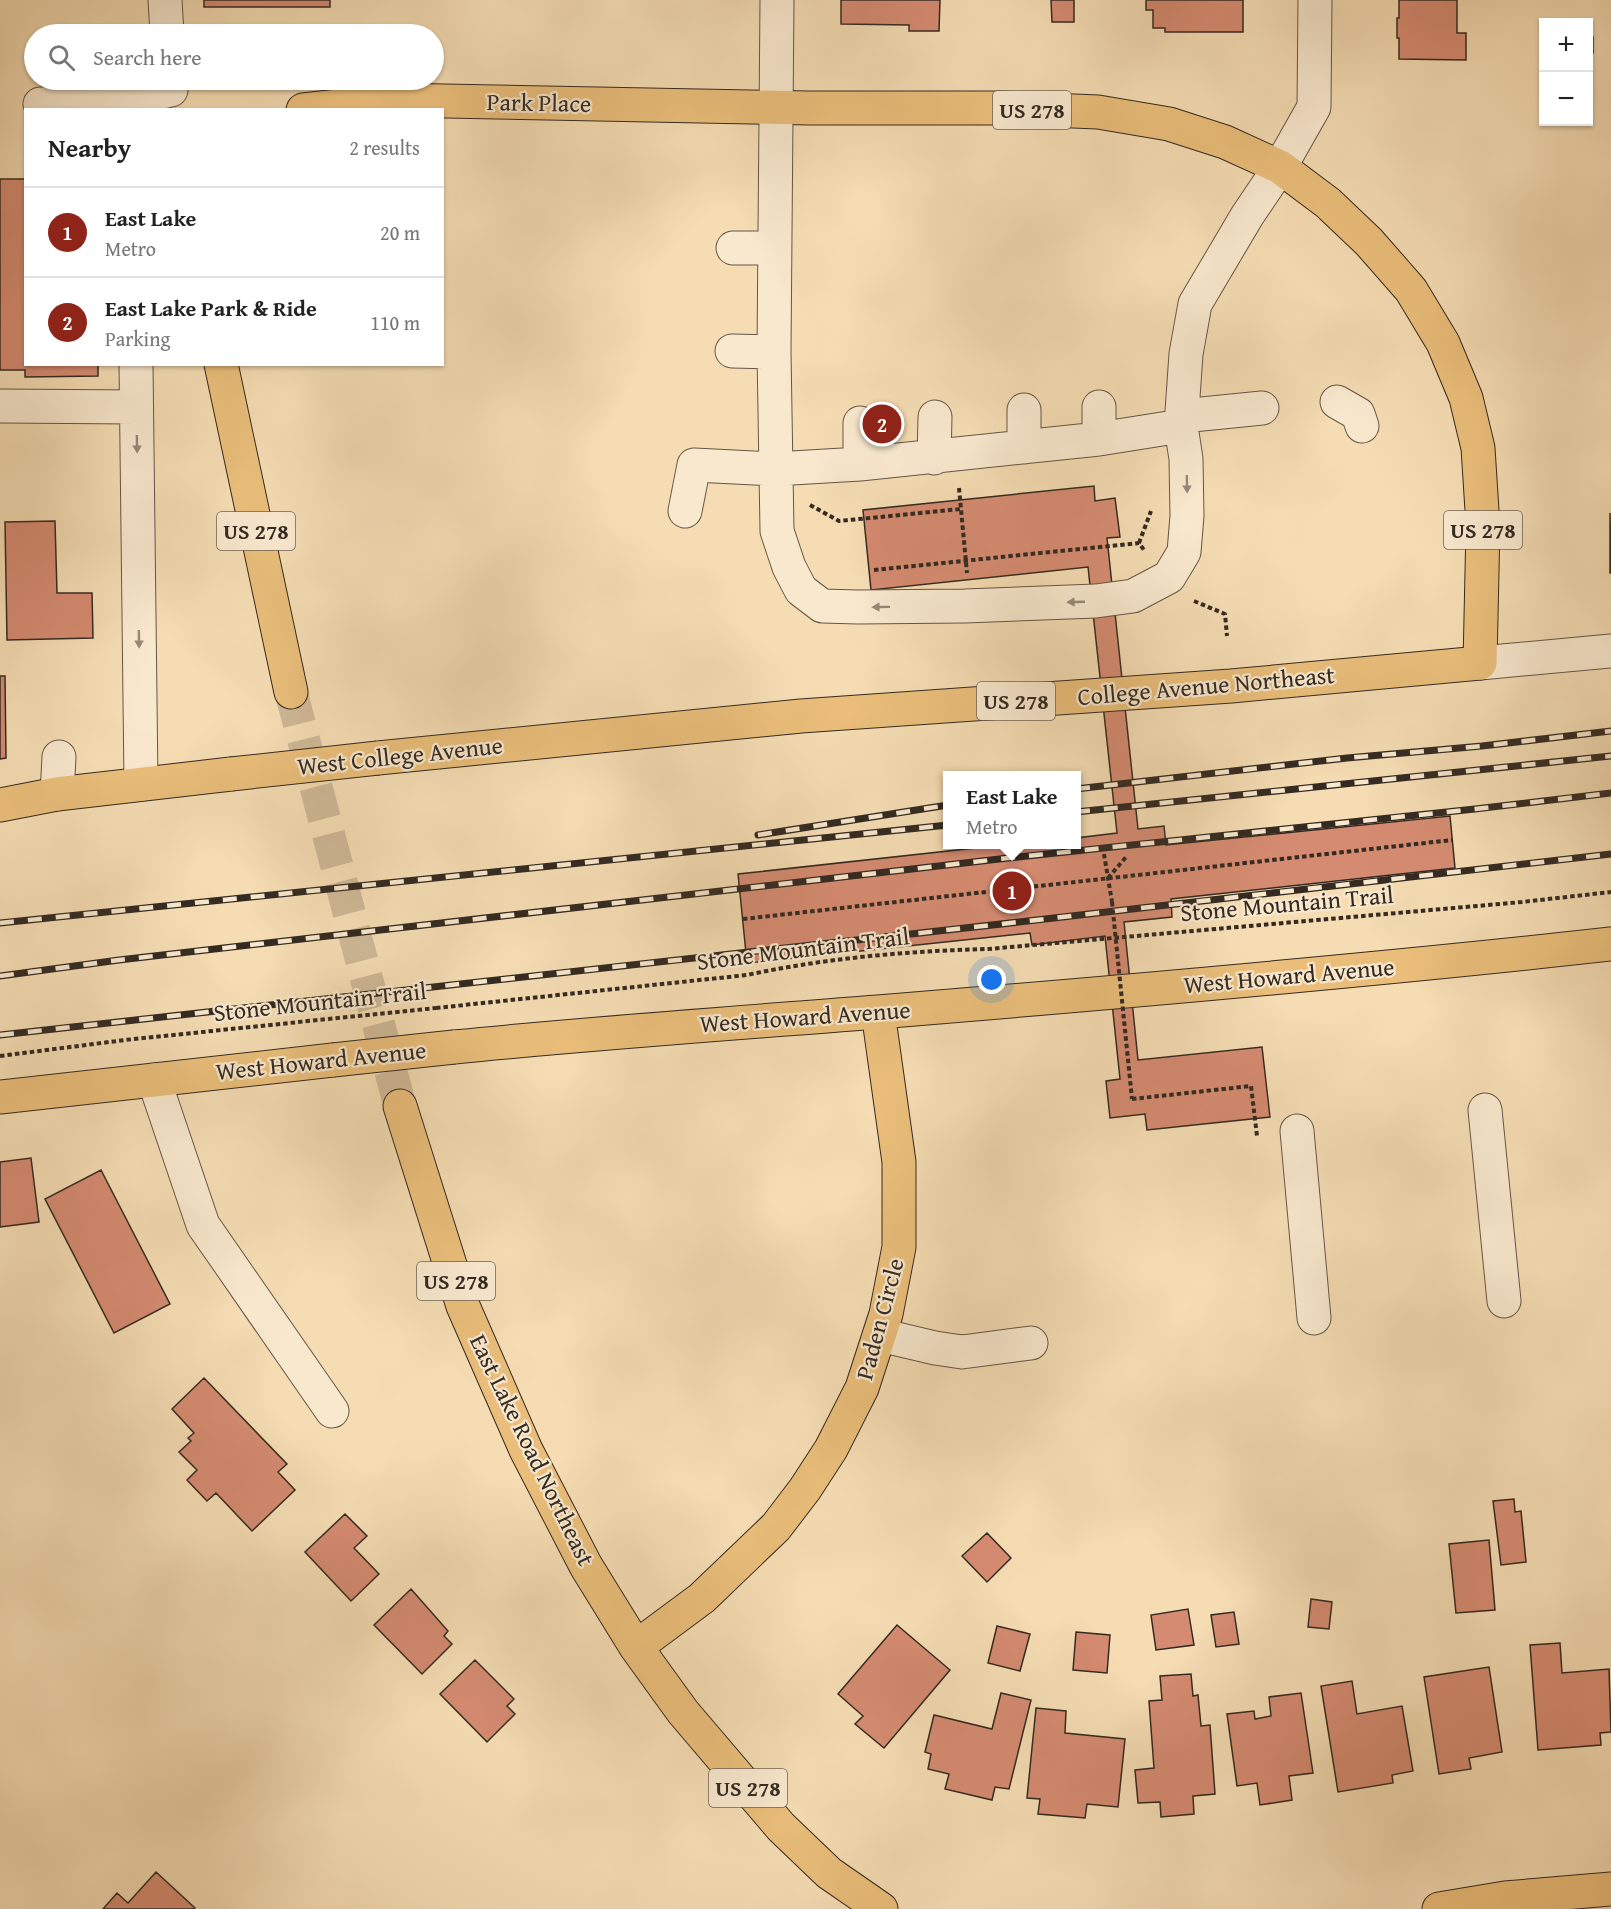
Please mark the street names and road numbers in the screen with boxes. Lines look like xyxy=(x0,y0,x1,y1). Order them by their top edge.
street label: Park Place xyxy=(486,84,592,121)
road number: US 278 xyxy=(993,91,1071,129)
road number: US 278 xyxy=(1444,511,1522,549)
road number: US 278 xyxy=(217,512,295,550)
street label: College Avenue Northeast xyxy=(1076,657,1336,714)
road number: US 278 xyxy=(977,682,1055,720)
street label: West College Avenue xyxy=(296,727,504,784)
street label: Stone Mountain Trail xyxy=(1179,877,1395,930)
street label: Stone Mountain Trail xyxy=(695,918,912,979)
street label: West Howard Avenue xyxy=(1182,949,1396,1002)
street label: Stone Mountain Trail xyxy=(212,973,428,1030)
street label: West Howard Avenue xyxy=(698,992,912,1041)
street label: West Howard Avenue xyxy=(214,1032,428,1089)
street label: Paden Circle xyxy=(846,1254,913,1384)
road number: US 278 xyxy=(417,1262,495,1300)
street label: East Lake Road Northeast xyxy=(461,1328,604,1572)
road number: US 278 xyxy=(709,1769,787,1807)

